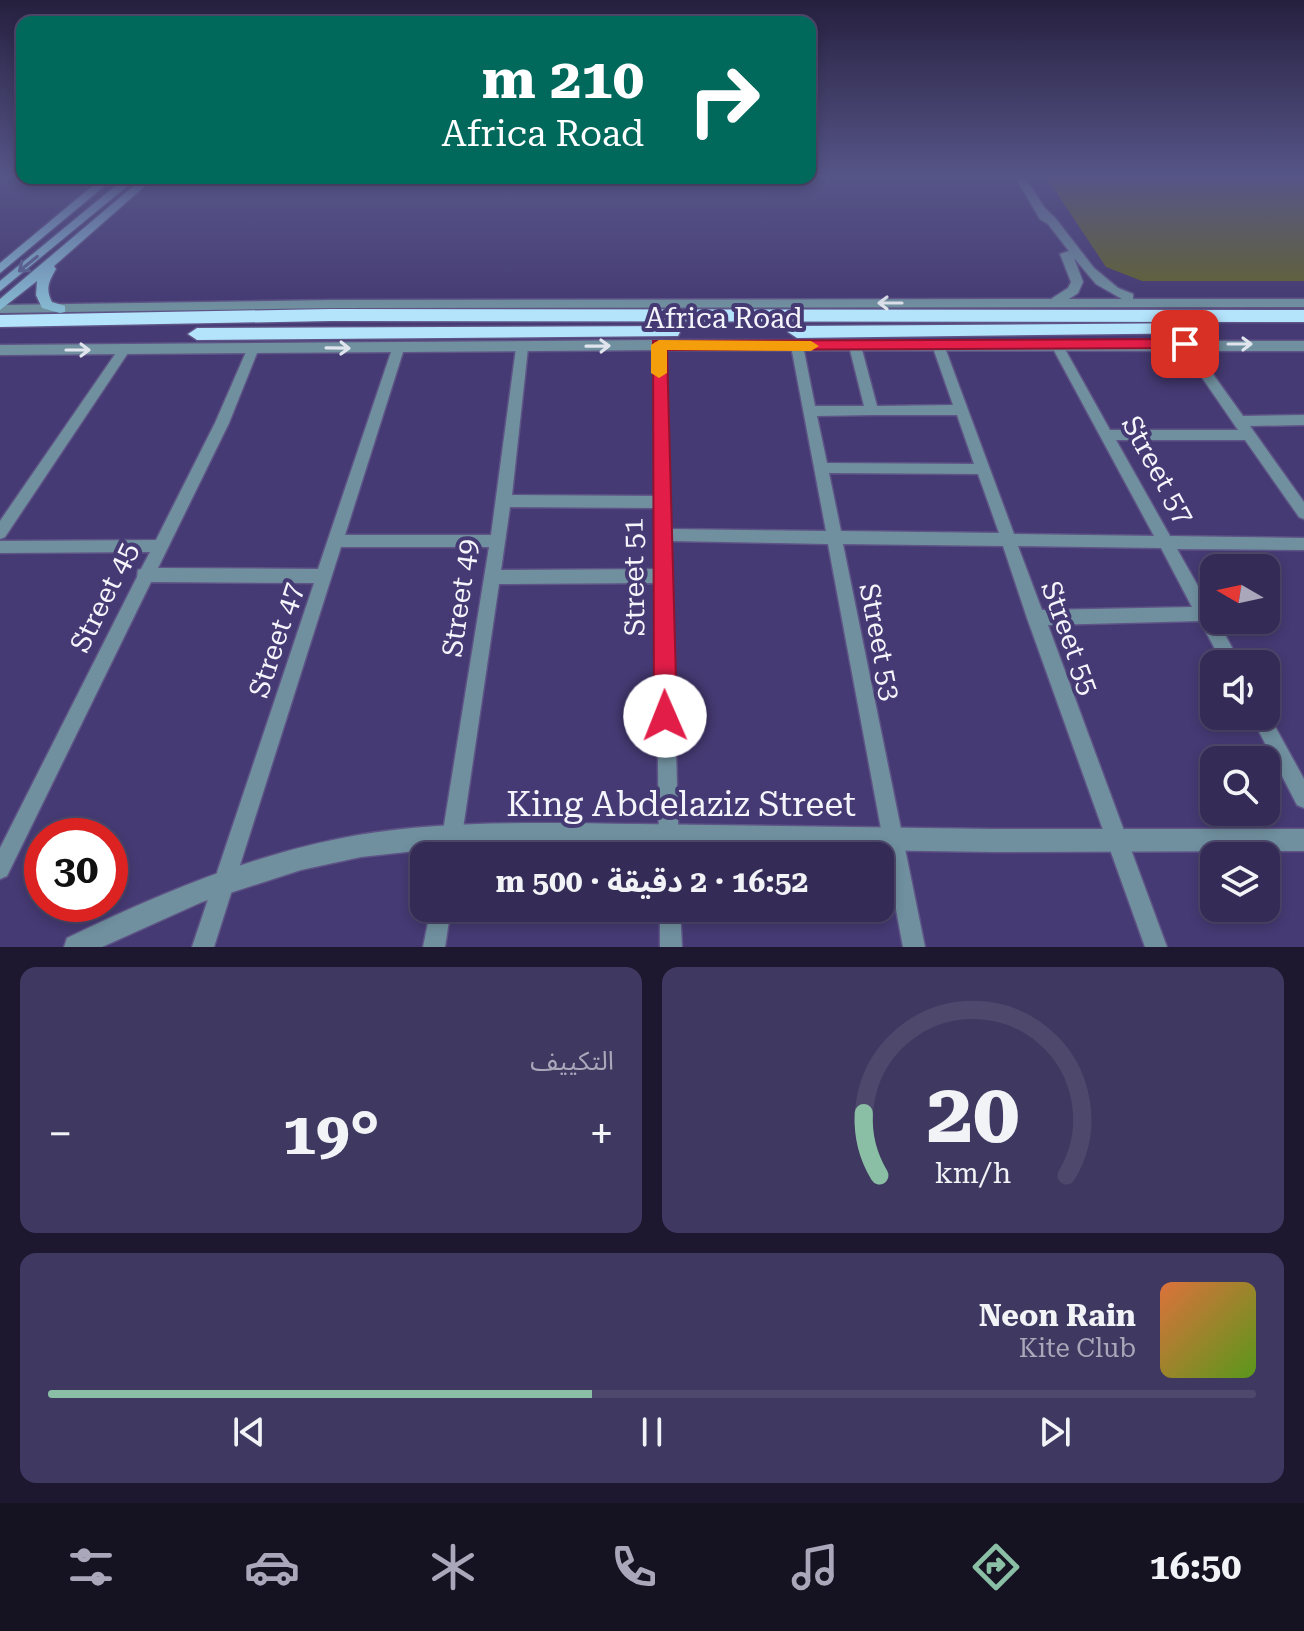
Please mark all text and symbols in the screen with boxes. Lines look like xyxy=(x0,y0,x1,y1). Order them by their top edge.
text: 210 m xyxy=(482,46,644,112)
icon: right xyxy=(672,48,776,152)
text: Africa Road xyxy=(441,113,644,155)
one-way arrow xyxy=(18,254,39,272)
one-way arrow xyxy=(877,295,904,311)
street label: Africa Road xyxy=(645,302,803,335)
pin xyxy=(1151,310,1219,378)
icon: arrive xyxy=(1163,322,1207,366)
one-way arrow xyxy=(1226,336,1253,352)
one-way arrow xyxy=(584,338,611,354)
one-way arrow xyxy=(324,340,351,356)
one-way arrow xyxy=(64,342,91,358)
street label: Street 57 xyxy=(1115,410,1201,530)
street label: Street 51 xyxy=(616,517,652,637)
street label: Street 45 xyxy=(63,536,145,658)
street label: Street 49 xyxy=(435,537,485,659)
north arrow xyxy=(1200,554,1280,634)
map controls xyxy=(1200,554,1280,922)
street label: Street 55 xyxy=(1034,577,1106,699)
street label: Street 47 xyxy=(242,578,310,702)
street label: Street 53 xyxy=(852,581,908,703)
button: sound xyxy=(1200,650,1280,730)
position arrow xyxy=(623,674,707,758)
button: search xyxy=(1200,746,1280,826)
street label: King Abdelaziz Street xyxy=(506,784,856,824)
speed limit sign: 30 xyxy=(24,818,128,922)
button: layers xyxy=(1200,842,1280,922)
text: 16:52 · 2 دقيقة · 500 m xyxy=(496,864,808,899)
text: التكييف xyxy=(530,1046,614,1076)
text: 20 xyxy=(926,1065,1020,1162)
text: 19° xyxy=(282,1098,380,1169)
text: − xyxy=(48,1108,73,1160)
text: + xyxy=(589,1108,614,1160)
text: km/h xyxy=(935,1156,1011,1190)
text: Neon Rain xyxy=(979,1298,1136,1333)
text: Kite Club xyxy=(1019,1333,1136,1363)
icon: previous xyxy=(227,1410,271,1454)
icon: pause xyxy=(630,1410,674,1454)
icon: next xyxy=(1033,1410,1077,1454)
icon: filters xyxy=(63,1539,119,1595)
icon: car xyxy=(244,1539,300,1595)
icon: climate xyxy=(425,1539,481,1595)
icon: phone xyxy=(606,1539,662,1595)
icon: music xyxy=(787,1539,843,1595)
icon: directions xyxy=(968,1539,1024,1595)
text: 16:50 xyxy=(1150,1546,1241,1588)

